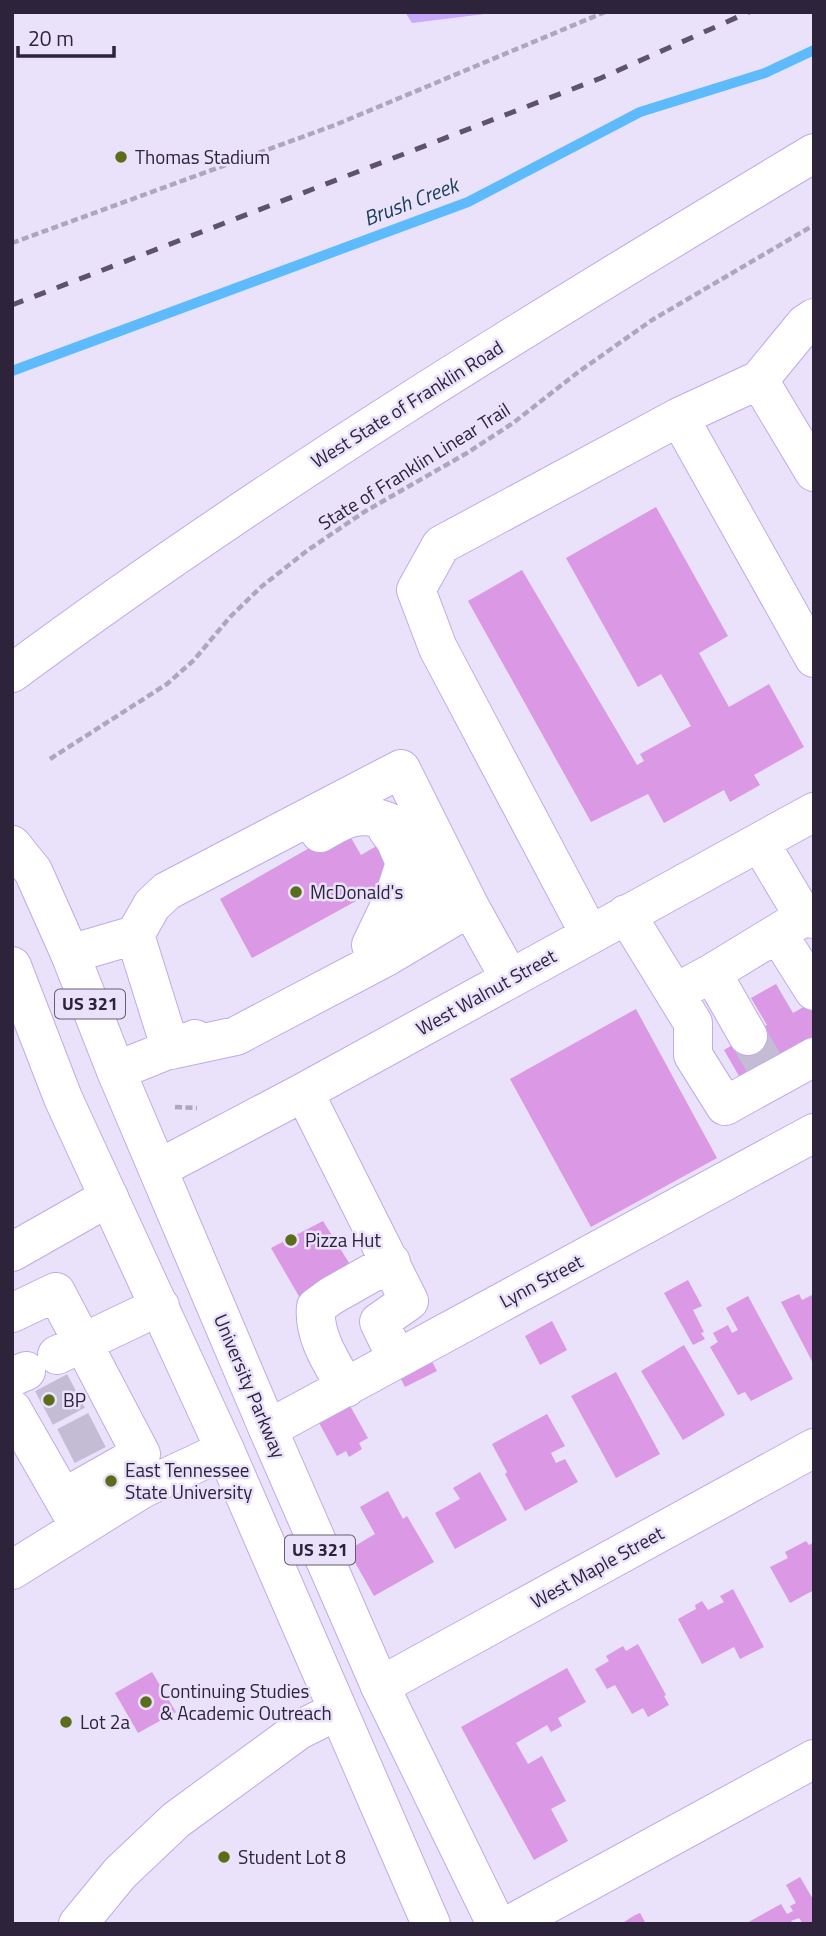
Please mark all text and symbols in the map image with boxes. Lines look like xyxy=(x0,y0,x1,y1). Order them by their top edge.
scale bar xyxy=(18,14,114,58)
text: 20 m xyxy=(28,22,74,54)
place label: Thomas Stadium xyxy=(135,142,270,171)
marker: Thomas Stadium xyxy=(113,149,129,165)
water label: Brush Creek xyxy=(359,167,465,234)
street label: West State of Franklin Road xyxy=(305,332,509,475)
street label: State of Franklin Linear Trail xyxy=(312,395,515,537)
place label: McDonald's xyxy=(310,877,403,906)
marker: McDonald's xyxy=(288,884,304,900)
street label: West Walnut Street xyxy=(410,941,561,1042)
road number: US 321 xyxy=(55,989,125,1018)
place label: Pizza Hut xyxy=(305,1225,381,1254)
marker: Pizza Hut xyxy=(283,1232,299,1248)
street label: Lynn Street xyxy=(494,1246,588,1315)
street label: University Parkway xyxy=(207,1309,294,1462)
place label: BP xyxy=(63,1385,86,1414)
marker: BP xyxy=(41,1392,57,1408)
place label: East Tennessee State University xyxy=(125,1455,252,1506)
marker: East Tennessee State University xyxy=(103,1473,119,1489)
street label: West Maple Street xyxy=(525,1518,669,1615)
road number: US 321 xyxy=(285,1535,355,1564)
place label: Continuing Studies & Academic Outreach xyxy=(160,1676,332,1727)
marker: Continuing Studies & Academic Outreach xyxy=(138,1694,154,1710)
place label: Lot 2a xyxy=(80,1707,130,1736)
marker: Lot 2a xyxy=(58,1714,74,1730)
place label: Student Lot 8 xyxy=(238,1842,346,1871)
marker: Student Lot 8 xyxy=(216,1849,232,1865)

